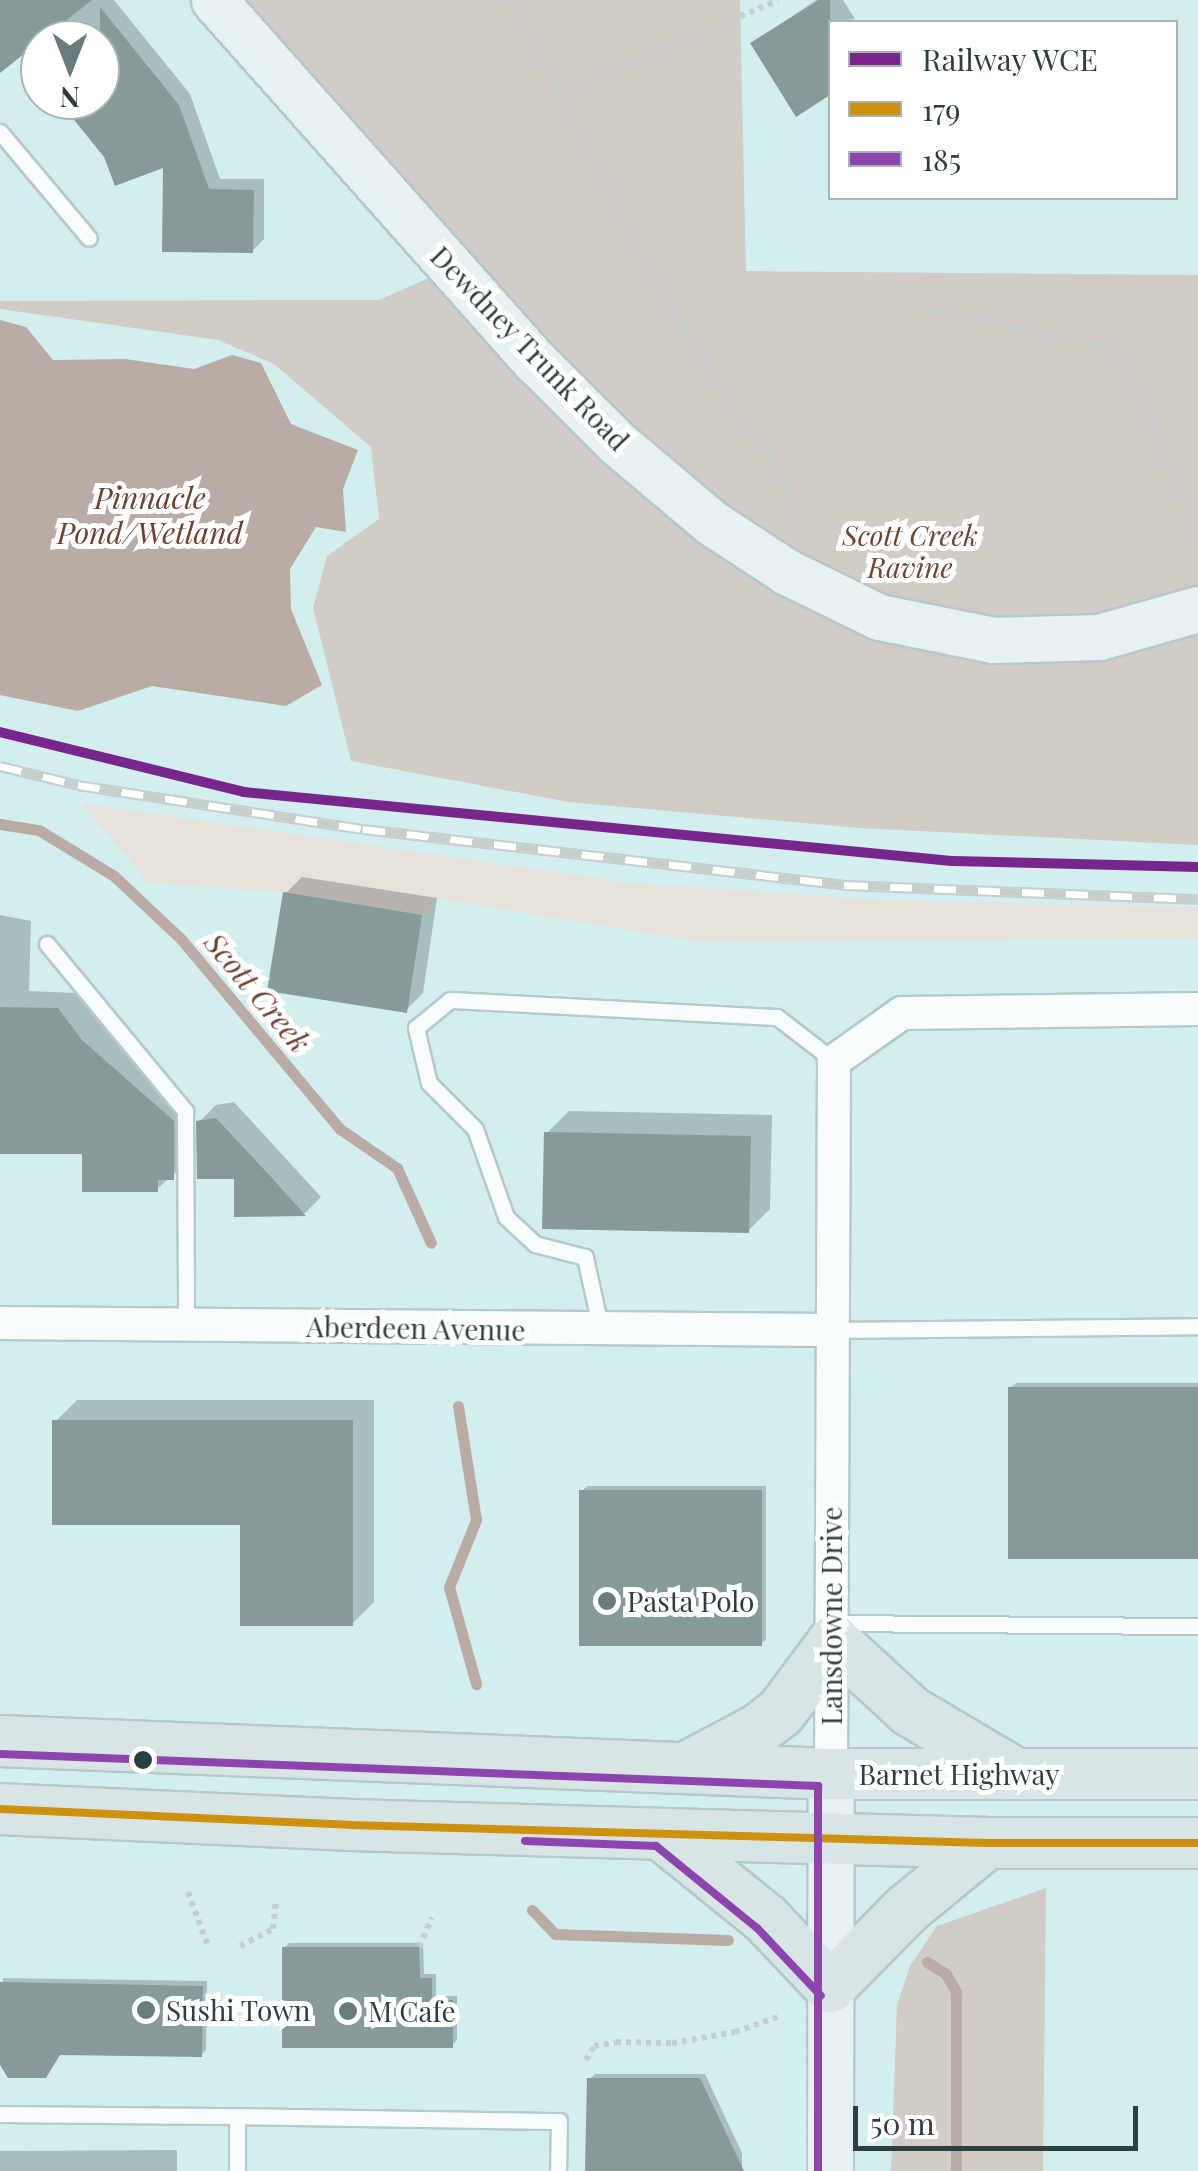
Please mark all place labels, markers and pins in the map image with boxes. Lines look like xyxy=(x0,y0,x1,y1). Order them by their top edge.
place label: Pasta Polo xyxy=(627,1584,755,1618)
marker: Pasta Polo xyxy=(596,1590,618,1612)
unlabelled marker xyxy=(133,1750,153,1770)
place label: Sushi Town xyxy=(166,1993,311,2027)
place label: M Cafe xyxy=(368,1994,456,2028)
marker: Sushi Town xyxy=(135,1999,157,2021)
marker: M Cafe xyxy=(337,2000,359,2022)

